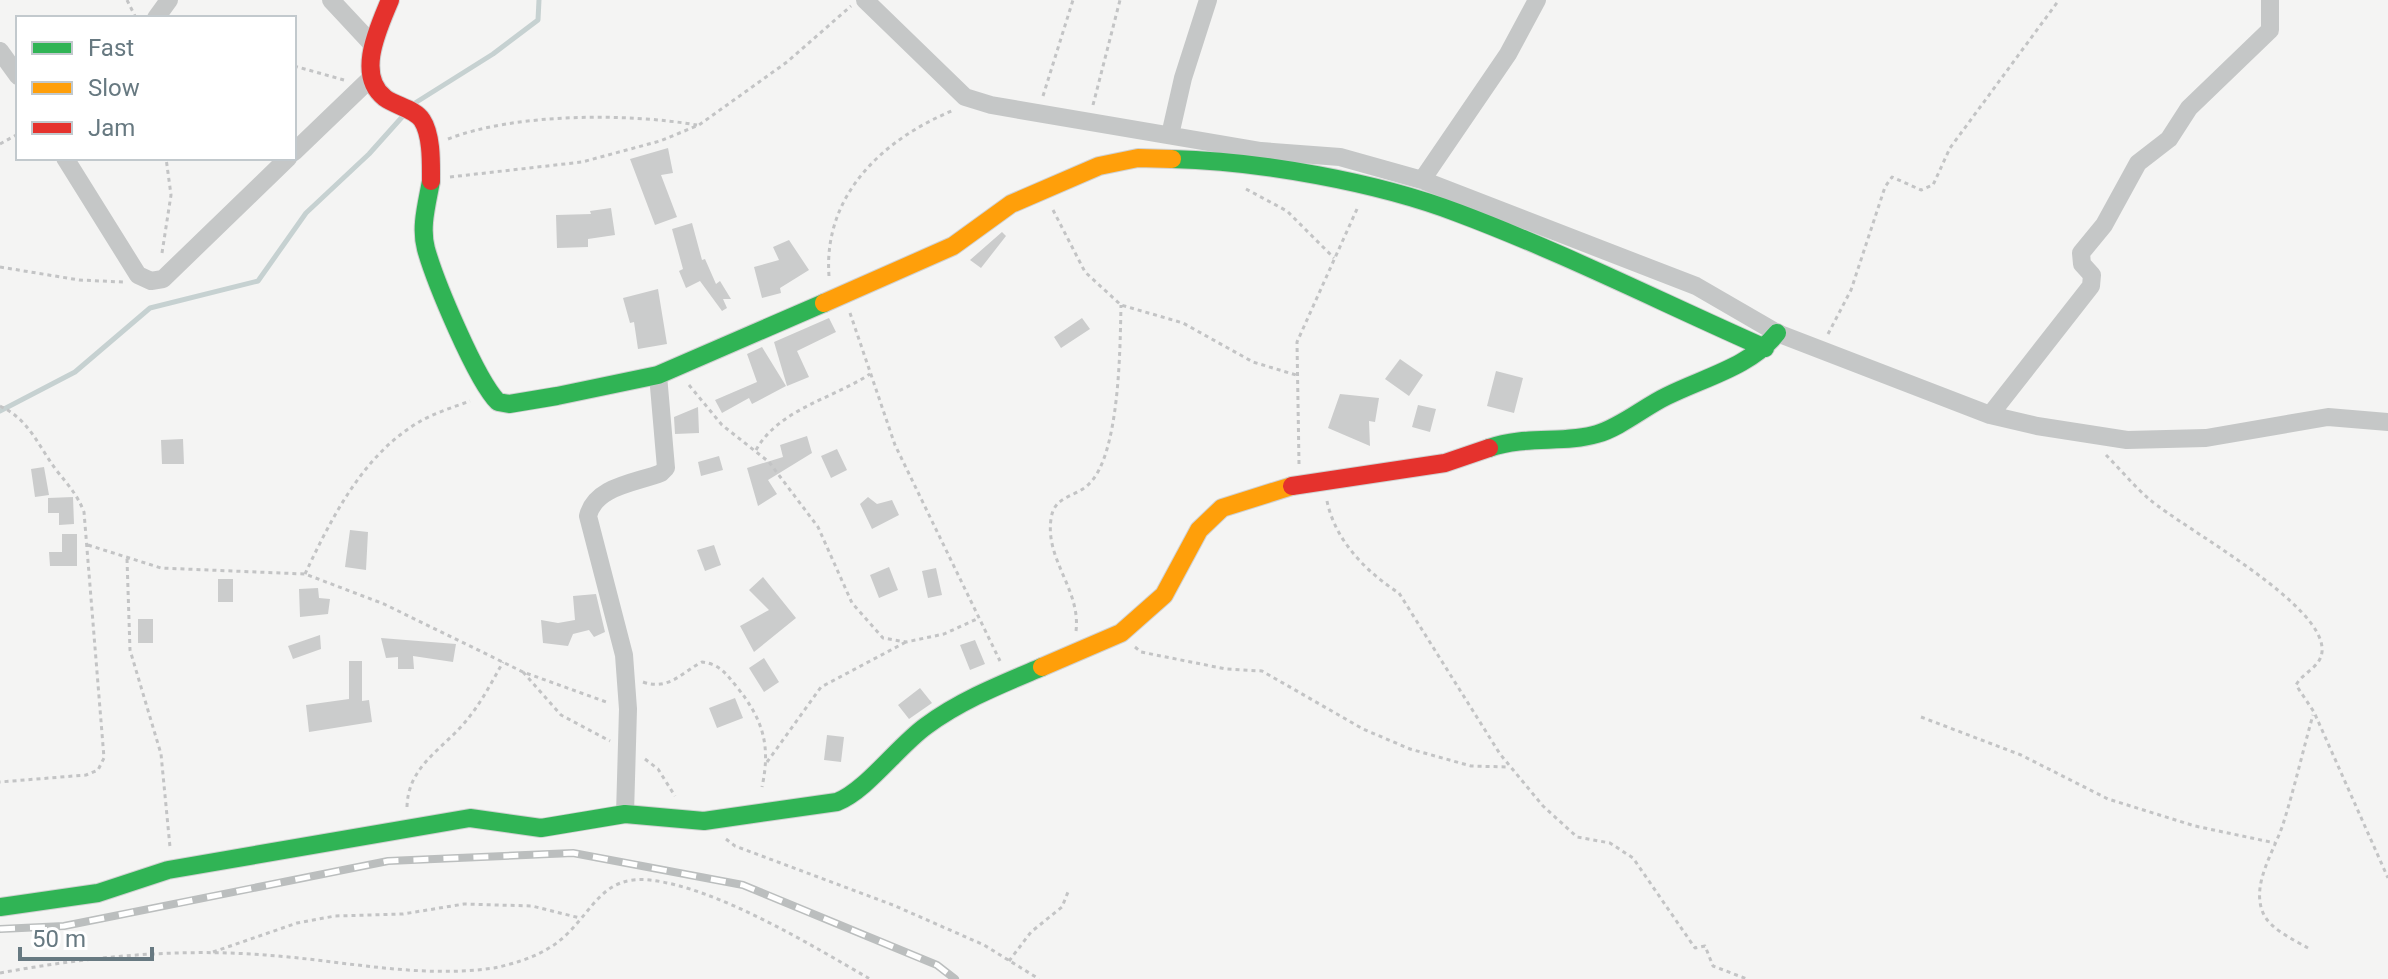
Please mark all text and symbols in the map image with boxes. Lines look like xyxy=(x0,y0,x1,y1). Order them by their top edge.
legend xyxy=(16,16,296,160)
text: Fast xyxy=(88,34,134,62)
text: Slow xyxy=(88,74,140,102)
text: Jam xyxy=(88,114,135,142)
scale bar xyxy=(20,911,152,961)
text: 50 m xyxy=(32,925,86,953)

